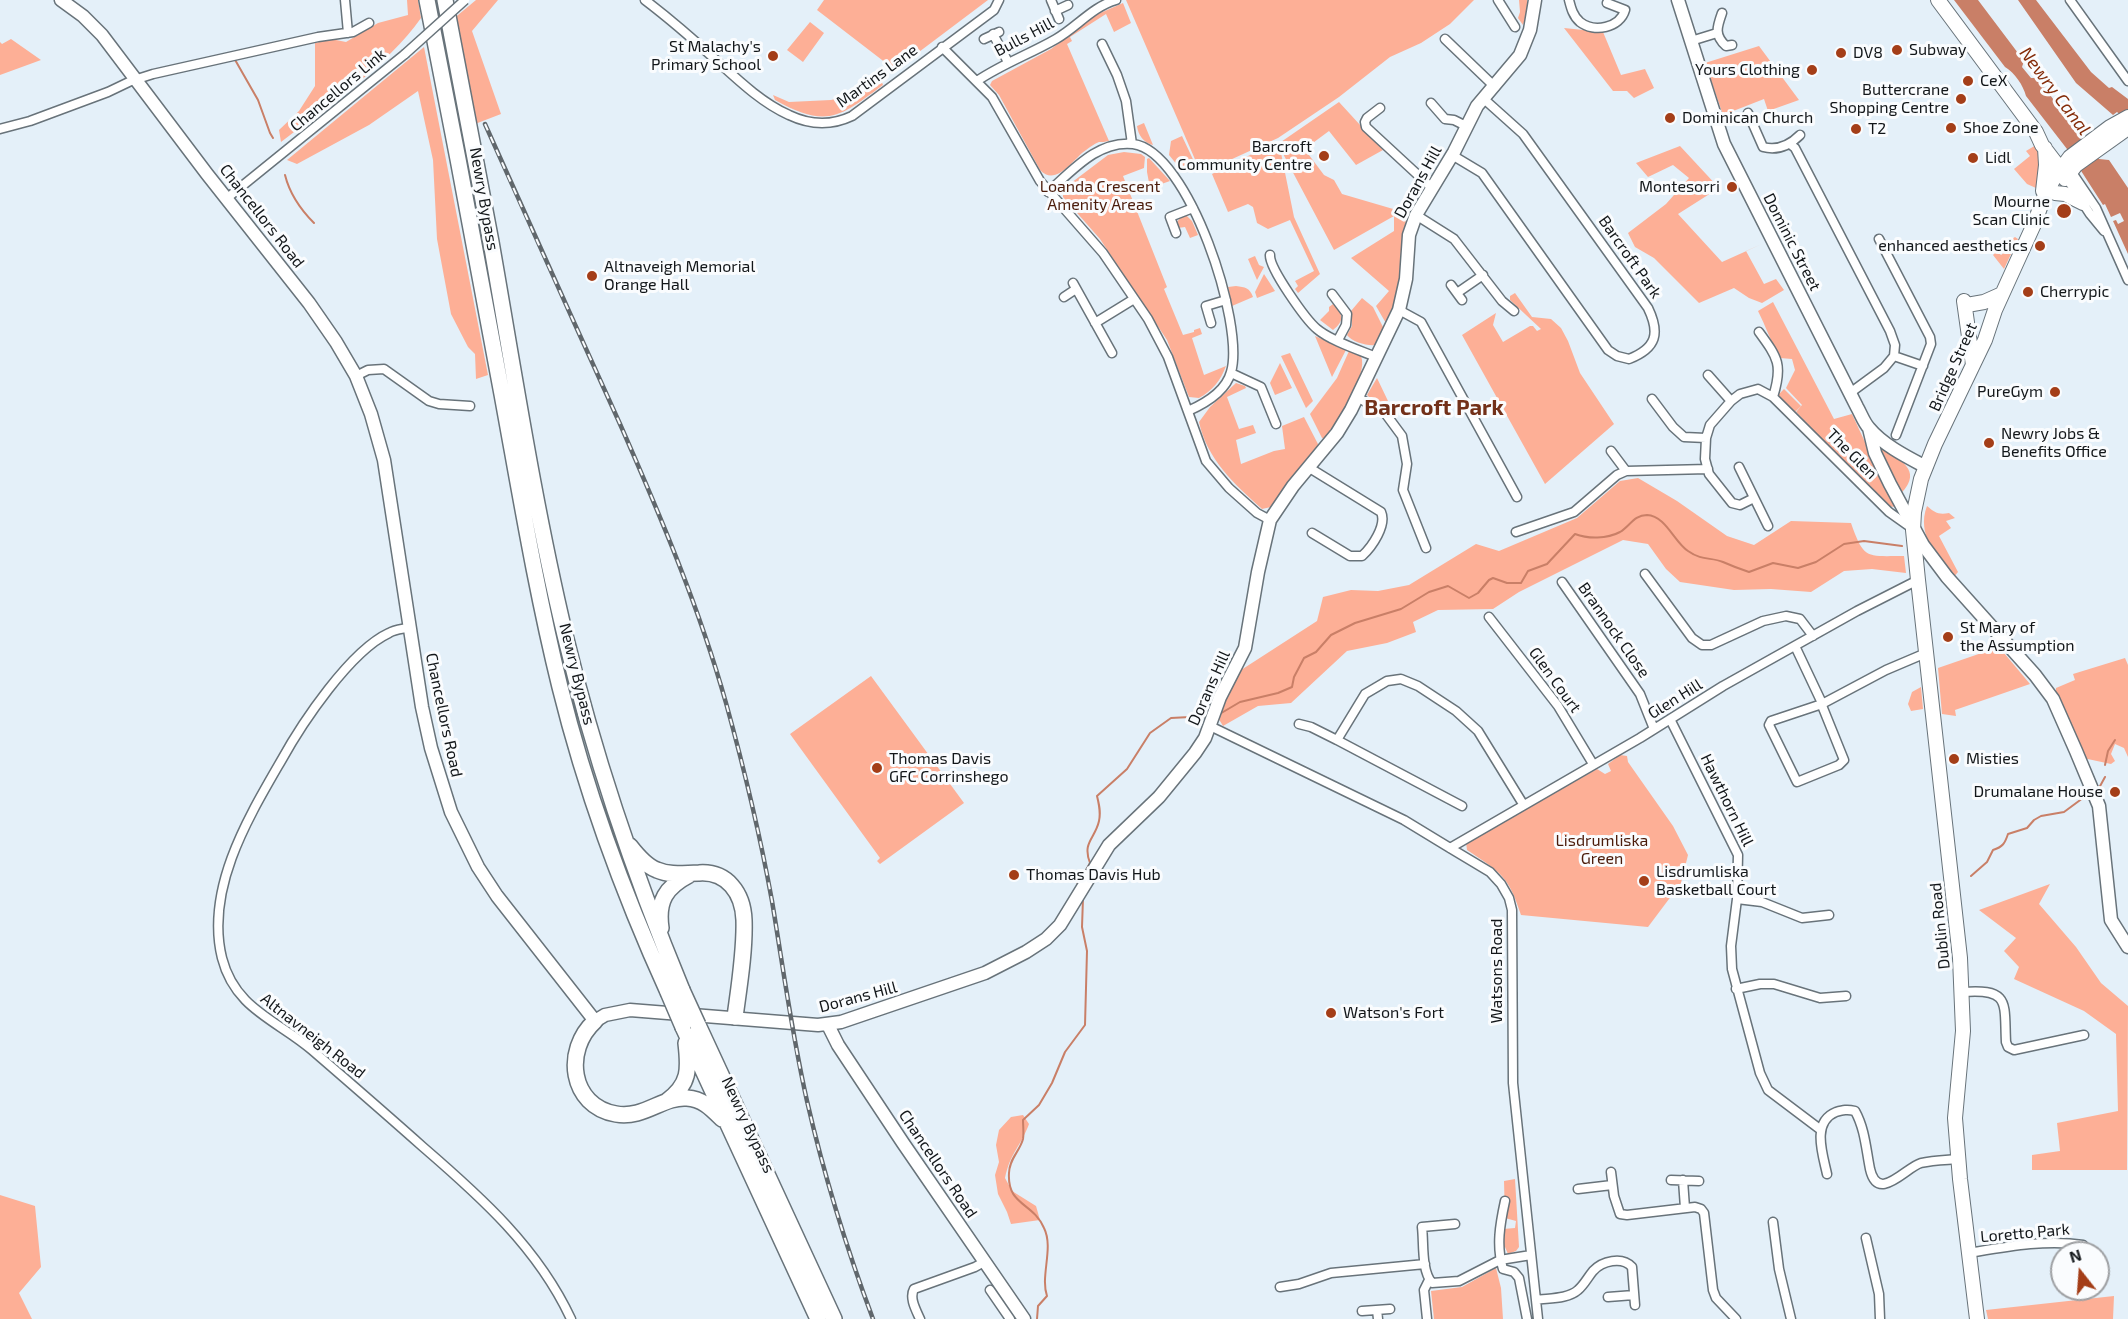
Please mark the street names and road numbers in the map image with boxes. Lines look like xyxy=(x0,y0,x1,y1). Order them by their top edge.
street label: Bulls Hill xyxy=(991,13,1057,61)
street label: Martins Lane xyxy=(833,40,921,112)
street label: Chancellors Link xyxy=(286,44,390,136)
street label: Dorans Hill xyxy=(1390,142,1446,222)
street label: Newry Bypass xyxy=(465,146,503,252)
street label: Chancellors Road xyxy=(216,160,308,272)
street label: Dominic Street xyxy=(1759,190,1825,294)
street label: Barcroft Park xyxy=(1594,212,1666,302)
street label: Bridge Street xyxy=(1925,320,1981,414)
street label: The Glen xyxy=(1823,425,1881,483)
street label: Brannock Close xyxy=(1574,579,1654,681)
street label: Newry Bypass xyxy=(555,621,599,727)
street label: Glen Court xyxy=(1525,644,1585,716)
street label: Dorans Hill xyxy=(1184,648,1234,728)
street label: Chancellors Road xyxy=(421,651,467,779)
street label: Glen Hill xyxy=(1644,675,1706,723)
street label: Hawthorn Hill xyxy=(1696,751,1758,849)
street label: Dublin Road xyxy=(1926,882,1954,970)
street label: Watsons Road xyxy=(1487,919,1507,1023)
street label: Dorans Hill xyxy=(817,977,899,1017)
street label: Altnavneigh Road xyxy=(257,989,369,1083)
street label: Newry Bypass xyxy=(717,1074,779,1176)
street label: Chancellors Road xyxy=(895,1106,981,1222)
street label: Loretto Park xyxy=(1980,1220,2070,1246)

